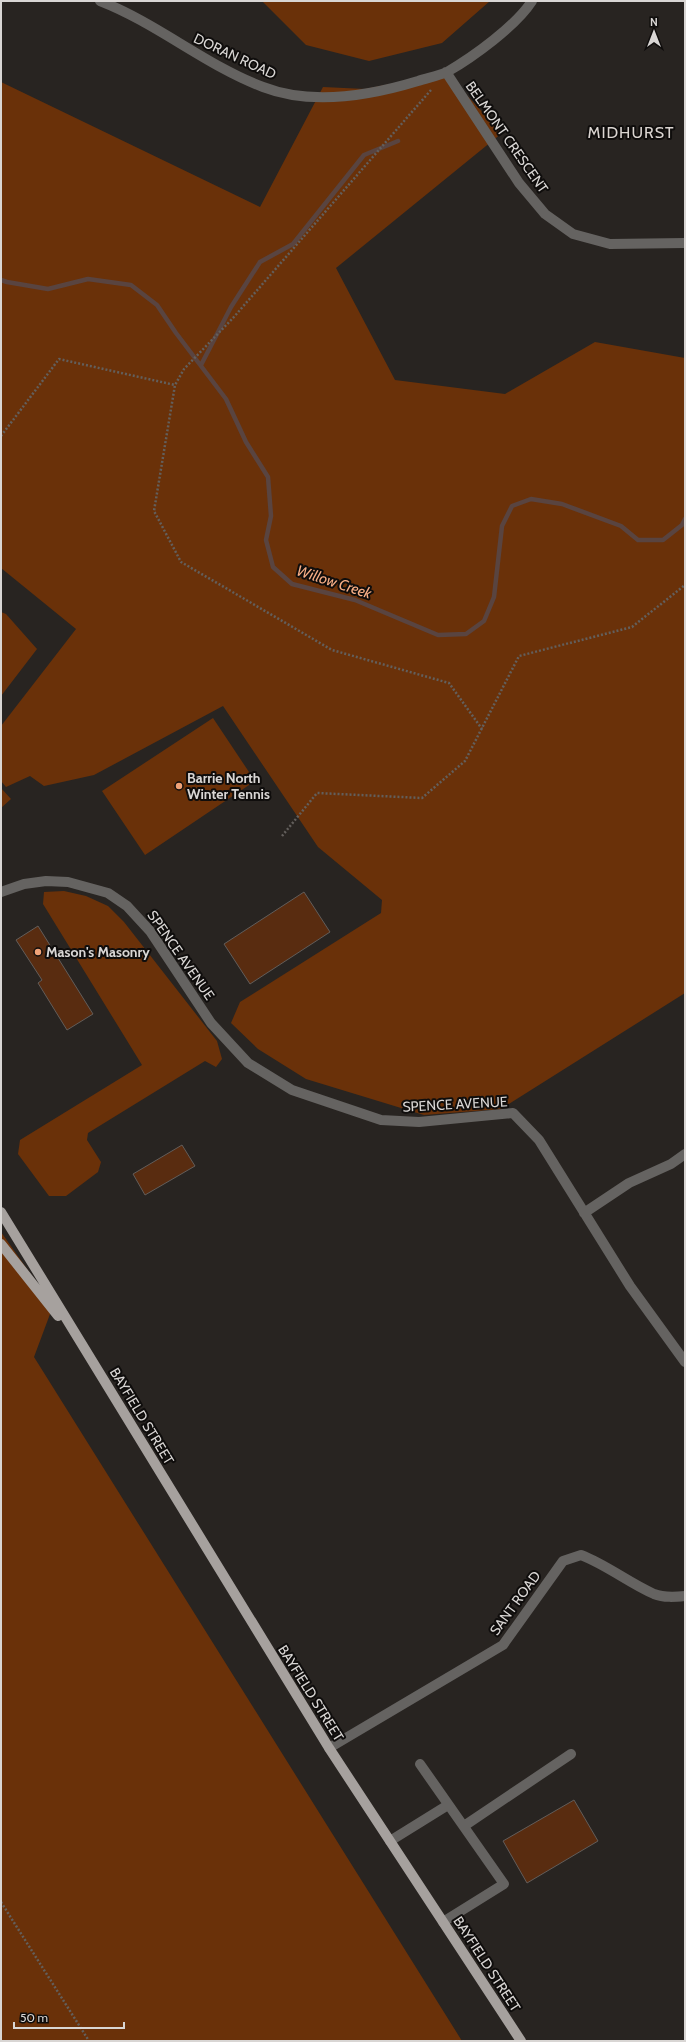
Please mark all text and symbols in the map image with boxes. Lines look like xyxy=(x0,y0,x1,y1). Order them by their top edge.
north arrow xyxy=(634,12,674,52)
text: N xyxy=(650,15,658,29)
street label: DORAN ROAD xyxy=(191,29,279,83)
street label: BELMONT CRESCENT xyxy=(462,78,553,197)
district label: MIDHURST xyxy=(587,123,675,142)
water label: Willow Creek xyxy=(294,561,374,603)
place label: Barrie North Winter Tennis xyxy=(187,769,270,803)
marker: Barrie North Winter Tennis xyxy=(174,781,184,791)
street label: SPENCE AVENUE xyxy=(143,907,219,1003)
place label: Mason's Masonry xyxy=(46,943,150,961)
marker: Mason's Masonry xyxy=(33,947,43,957)
street label: SPENCE AVENUE xyxy=(402,1092,508,1116)
street label: BAYFIELD STREET xyxy=(106,1364,178,1468)
street label: SANT ROAD xyxy=(486,1567,544,1639)
street label: BAYFIELD STREET xyxy=(274,1642,348,1745)
street label: BAYFIELD STREET xyxy=(449,1913,525,2016)
scale bar xyxy=(14,2004,124,2030)
text: 50 m xyxy=(20,2010,48,2025)

